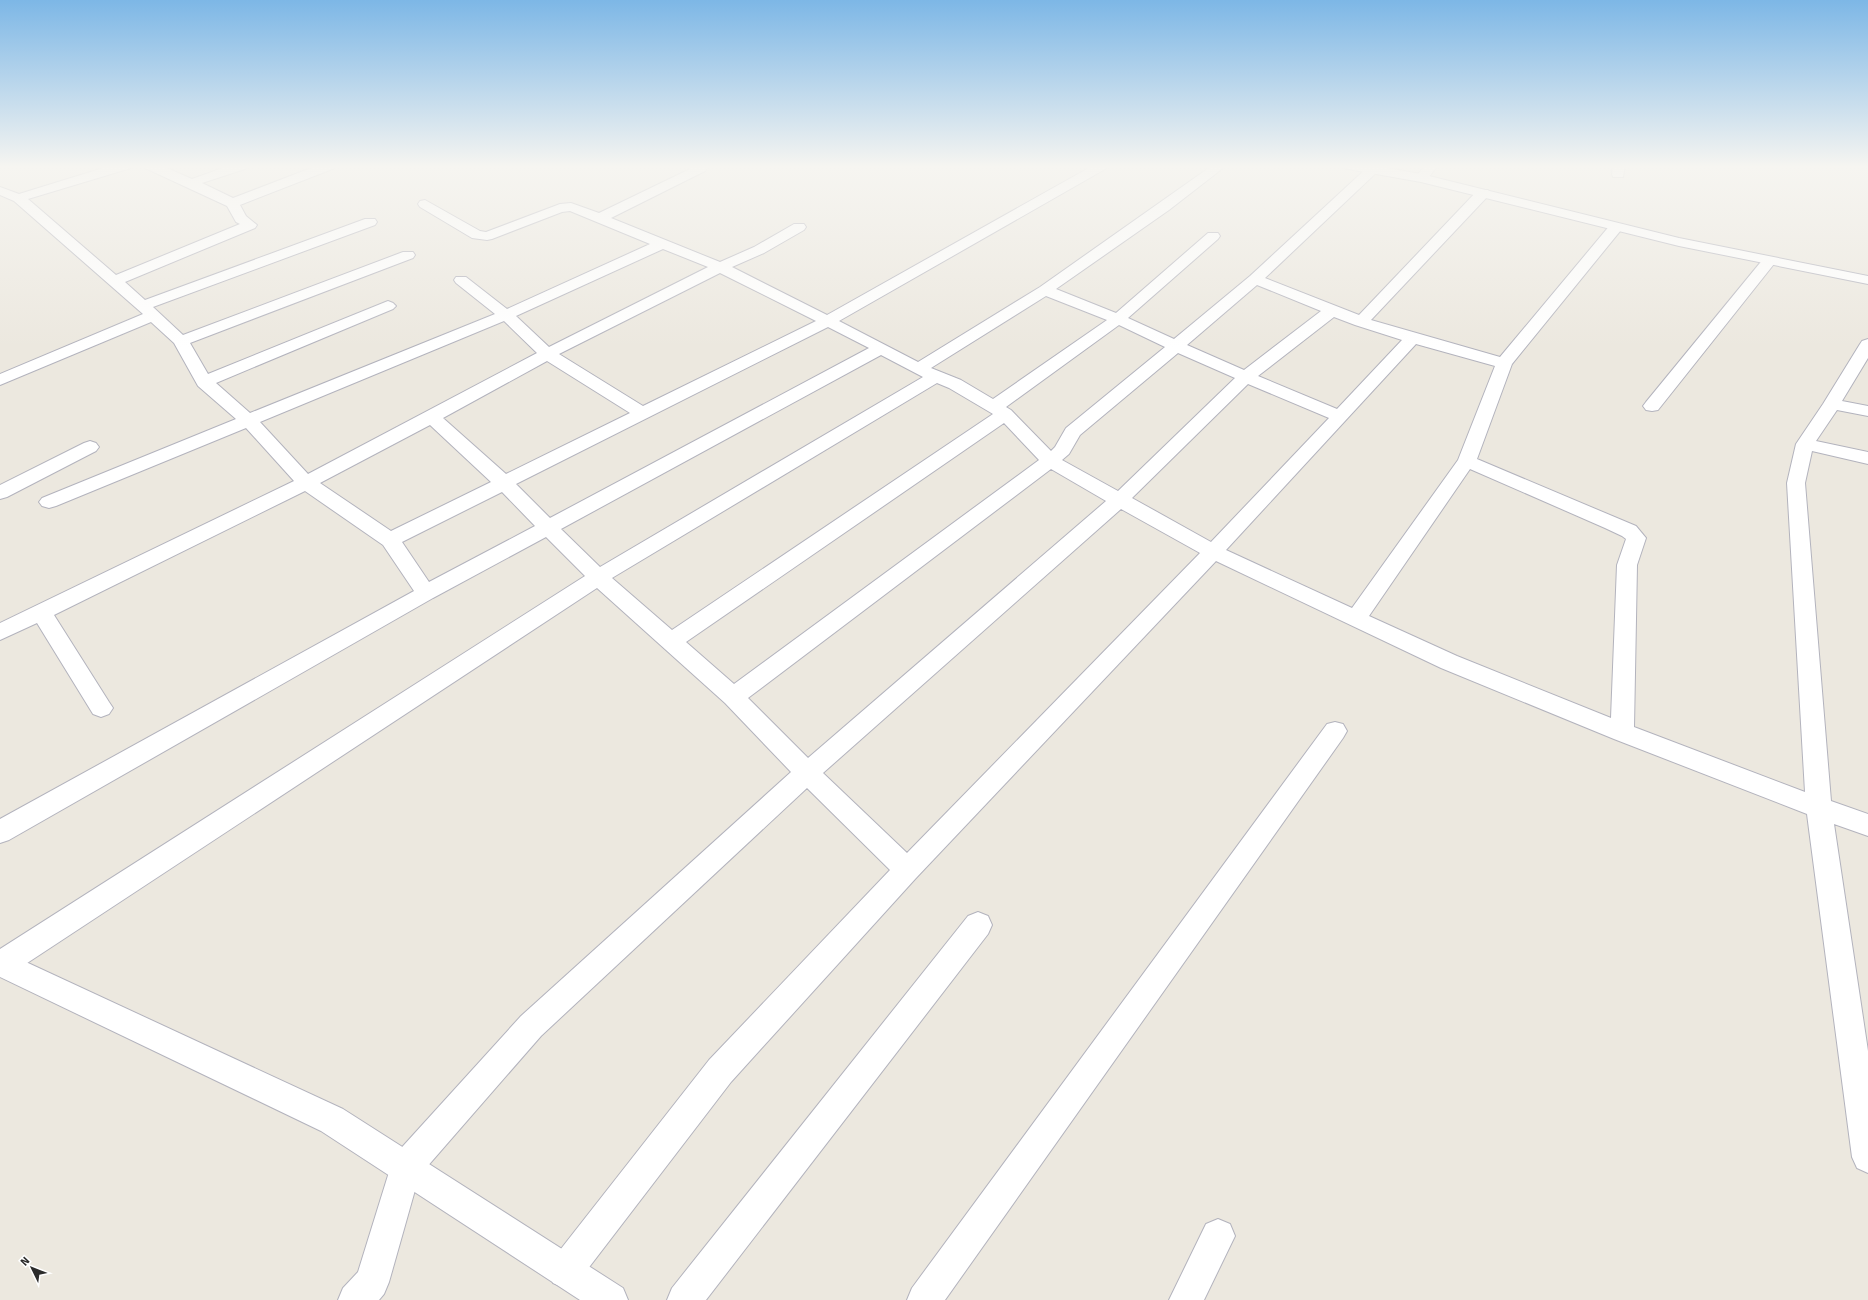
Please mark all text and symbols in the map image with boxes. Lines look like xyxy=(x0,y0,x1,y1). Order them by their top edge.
north arrow xyxy=(12,1248,52,1288)
text: N xyxy=(18,1254,32,1269)

